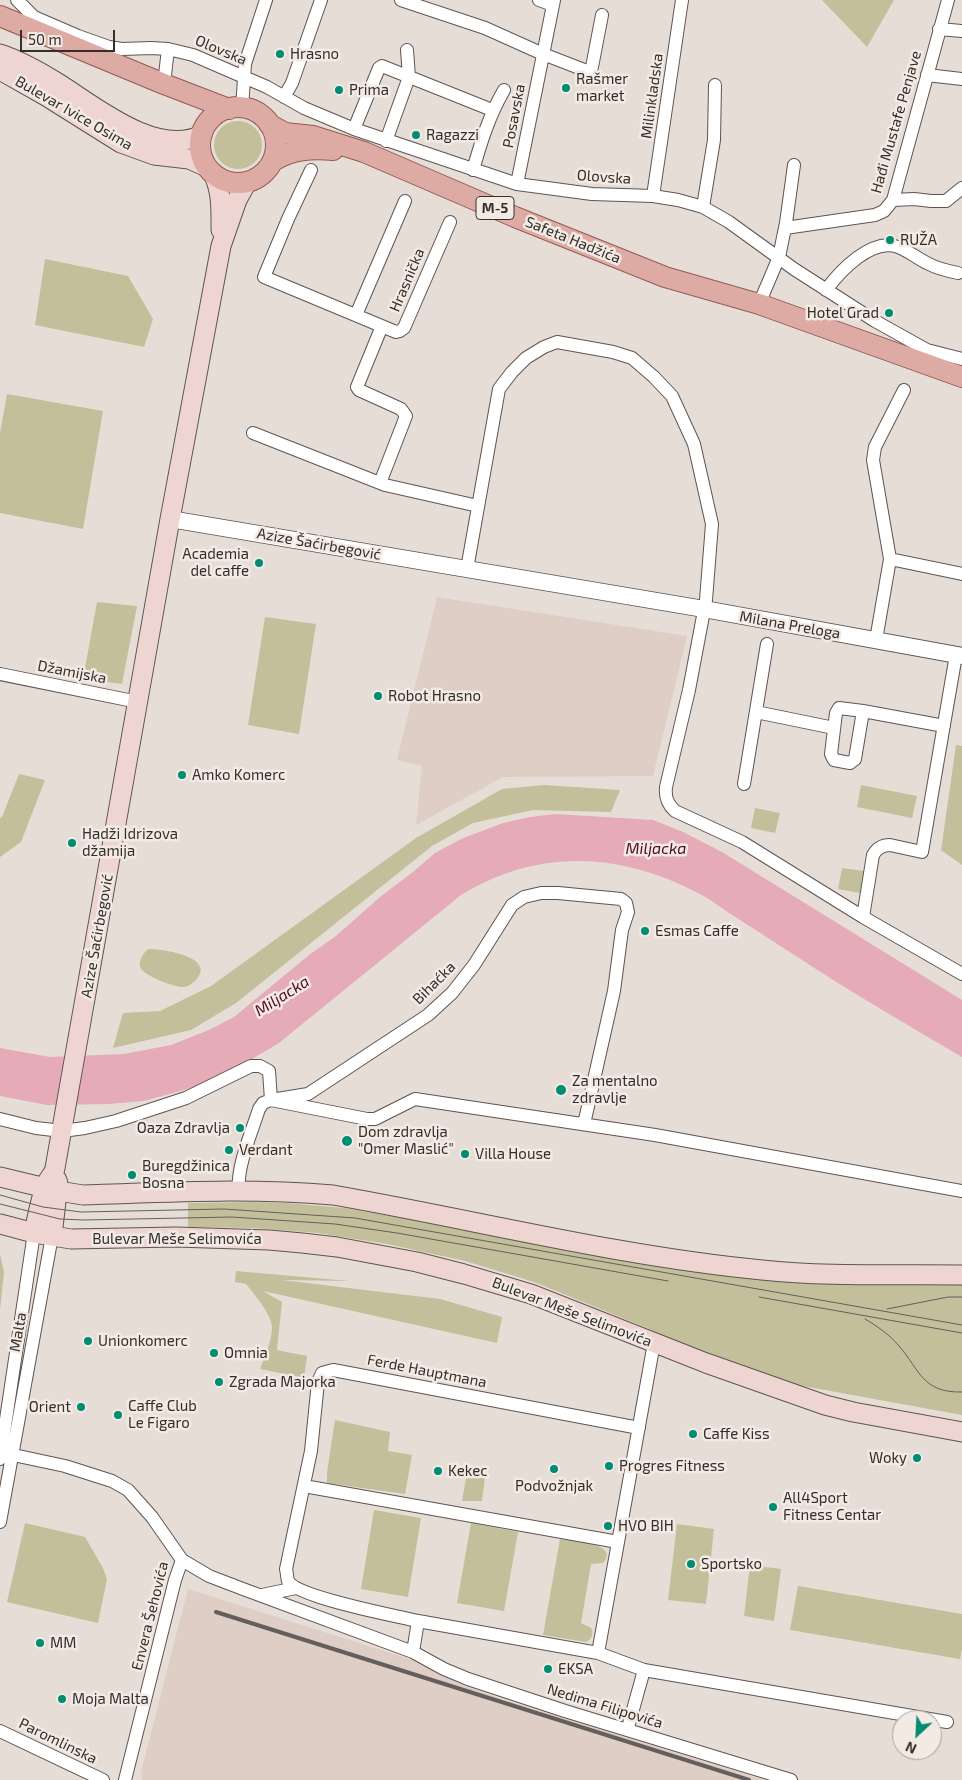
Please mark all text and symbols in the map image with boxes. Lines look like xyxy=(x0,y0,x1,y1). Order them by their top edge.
scale bar xyxy=(22,20,118,52)
text: 50 m xyxy=(28,30,62,48)
street label: Olovska xyxy=(192,31,250,69)
place label: Hrasno xyxy=(290,45,339,63)
marker: Hrasno xyxy=(274,48,286,60)
street label: Hađi Mustafe Penjave xyxy=(867,49,925,195)
street label: Milinkladska xyxy=(637,52,667,140)
place label: Rašmer market xyxy=(576,70,628,105)
street label: Bulevar Ivice Osima xyxy=(12,72,136,154)
place label: Prima xyxy=(349,81,389,99)
marker: Rašmer market xyxy=(560,82,572,94)
street label: Posavska xyxy=(499,83,529,149)
marker: Prima xyxy=(333,84,345,96)
place label: Ragazzi xyxy=(426,126,479,144)
marker: Ragazzi xyxy=(410,129,422,141)
street label: Olovska xyxy=(576,166,632,188)
road number: M-5 xyxy=(476,197,514,220)
street label: Safeta Hadžića xyxy=(523,213,623,267)
place label: RUŽA xyxy=(900,231,937,249)
marker: RUŽA xyxy=(884,234,896,246)
street label: Hrasnička xyxy=(386,245,428,315)
place label: Hotel Grad xyxy=(807,304,879,322)
marker: Hotel Grad xyxy=(883,307,895,319)
street label: Azize Šaćirbegović xyxy=(255,524,383,564)
place label: Academia del caffe xyxy=(182,545,249,580)
marker: Academia del caffe xyxy=(253,557,265,569)
street label: Milana Preloga xyxy=(738,607,842,643)
street label: Džamijska xyxy=(36,656,108,688)
place label: Robot Hrasno xyxy=(388,687,481,705)
marker: Robot Hrasno xyxy=(372,690,384,702)
place label: Amko Komerc xyxy=(192,766,285,784)
marker: Amko Komerc xyxy=(176,769,188,781)
place label: Hadži Idrizova džamija xyxy=(82,825,178,860)
marker: Hadži Idrizova džamija xyxy=(66,837,78,849)
water label: Miljacka xyxy=(626,839,686,859)
street label: Azize Šaćirbegović xyxy=(77,872,117,1000)
place label: Esmas Caffe xyxy=(655,922,739,940)
marker: Esmas Caffe xyxy=(639,925,651,937)
street label: Bihaćka xyxy=(409,958,459,1008)
water label: Miljacka xyxy=(251,972,313,1020)
place label: Za mentalno zdravlje xyxy=(572,1072,658,1107)
marker: Za mentalno zdravlje xyxy=(554,1083,568,1097)
place label: Oaza Zdravlja xyxy=(137,1119,230,1137)
marker: Oaza Zdravlja xyxy=(234,1122,246,1134)
place label: Dom zdravlja "Omer Maslić" xyxy=(358,1123,454,1158)
marker: Dom zdravlja "Omer Maslić" xyxy=(340,1134,354,1148)
place label: Verdant xyxy=(239,1141,293,1159)
marker: Verdant xyxy=(223,1144,235,1156)
place label: Villa House xyxy=(475,1145,551,1163)
marker: Villa House xyxy=(459,1148,471,1160)
place label: Buregdžinica Bosna xyxy=(142,1157,230,1192)
marker: Buregdžinica Bosna xyxy=(126,1169,138,1181)
street label: Bulevar Meše Selimovića xyxy=(92,1230,262,1248)
street label: Bulevar Meše Selimovića xyxy=(490,1273,654,1351)
street label: Malta xyxy=(6,1311,30,1353)
place label: Unionkomerc xyxy=(98,1332,188,1350)
marker: Unionkomerc xyxy=(82,1335,94,1347)
place label: Omnia xyxy=(224,1344,268,1362)
marker: Omnia xyxy=(208,1347,220,1359)
street label: Ferde Hauptmana xyxy=(366,1351,488,1391)
place label: Zgrada Majorka xyxy=(229,1373,336,1391)
marker: Zgrada Majorka xyxy=(213,1376,225,1388)
place label: Caffe Club Le Figaro xyxy=(128,1397,197,1432)
place label: Orient xyxy=(29,1398,71,1416)
marker: Orient xyxy=(75,1401,87,1413)
marker: Caffe Club Le Figaro xyxy=(112,1409,124,1421)
place label: Caffe Kiss xyxy=(703,1425,770,1443)
marker: Caffe Kiss xyxy=(687,1428,699,1440)
place label: Woky xyxy=(869,1449,907,1467)
marker: Woky xyxy=(911,1452,923,1464)
place label: Progres Fitness xyxy=(619,1457,725,1475)
marker: Progres Fitness xyxy=(603,1460,615,1472)
place label: Kekec xyxy=(448,1462,488,1480)
marker: Podvožnjak xyxy=(548,1463,560,1475)
marker: Kekec xyxy=(432,1465,444,1477)
place label: Podvožnjak xyxy=(515,1477,593,1495)
place label: All4Sport Fitness Centar xyxy=(783,1489,881,1524)
marker: All4Sport Fitness Centar xyxy=(767,1501,779,1513)
place label: HVO BIH xyxy=(618,1517,674,1535)
marker: HVO BIH xyxy=(602,1520,614,1532)
place label: Sportsko xyxy=(701,1555,762,1573)
marker: Sportsko xyxy=(685,1558,697,1570)
street label: Envera Šehovića xyxy=(128,1560,172,1672)
place label: MM xyxy=(50,1634,76,1652)
marker: MM xyxy=(34,1637,46,1649)
place label: EKSA xyxy=(558,1660,593,1678)
marker: EKSA xyxy=(542,1663,554,1675)
street label: Nedima Filipovića xyxy=(545,1680,665,1732)
place label: Moja Malta xyxy=(72,1690,149,1708)
marker: Moja Malta xyxy=(56,1693,68,1705)
north arrow xyxy=(892,1710,942,1760)
street label: Paromlinska xyxy=(16,1714,100,1768)
text: N xyxy=(903,1738,919,1758)

